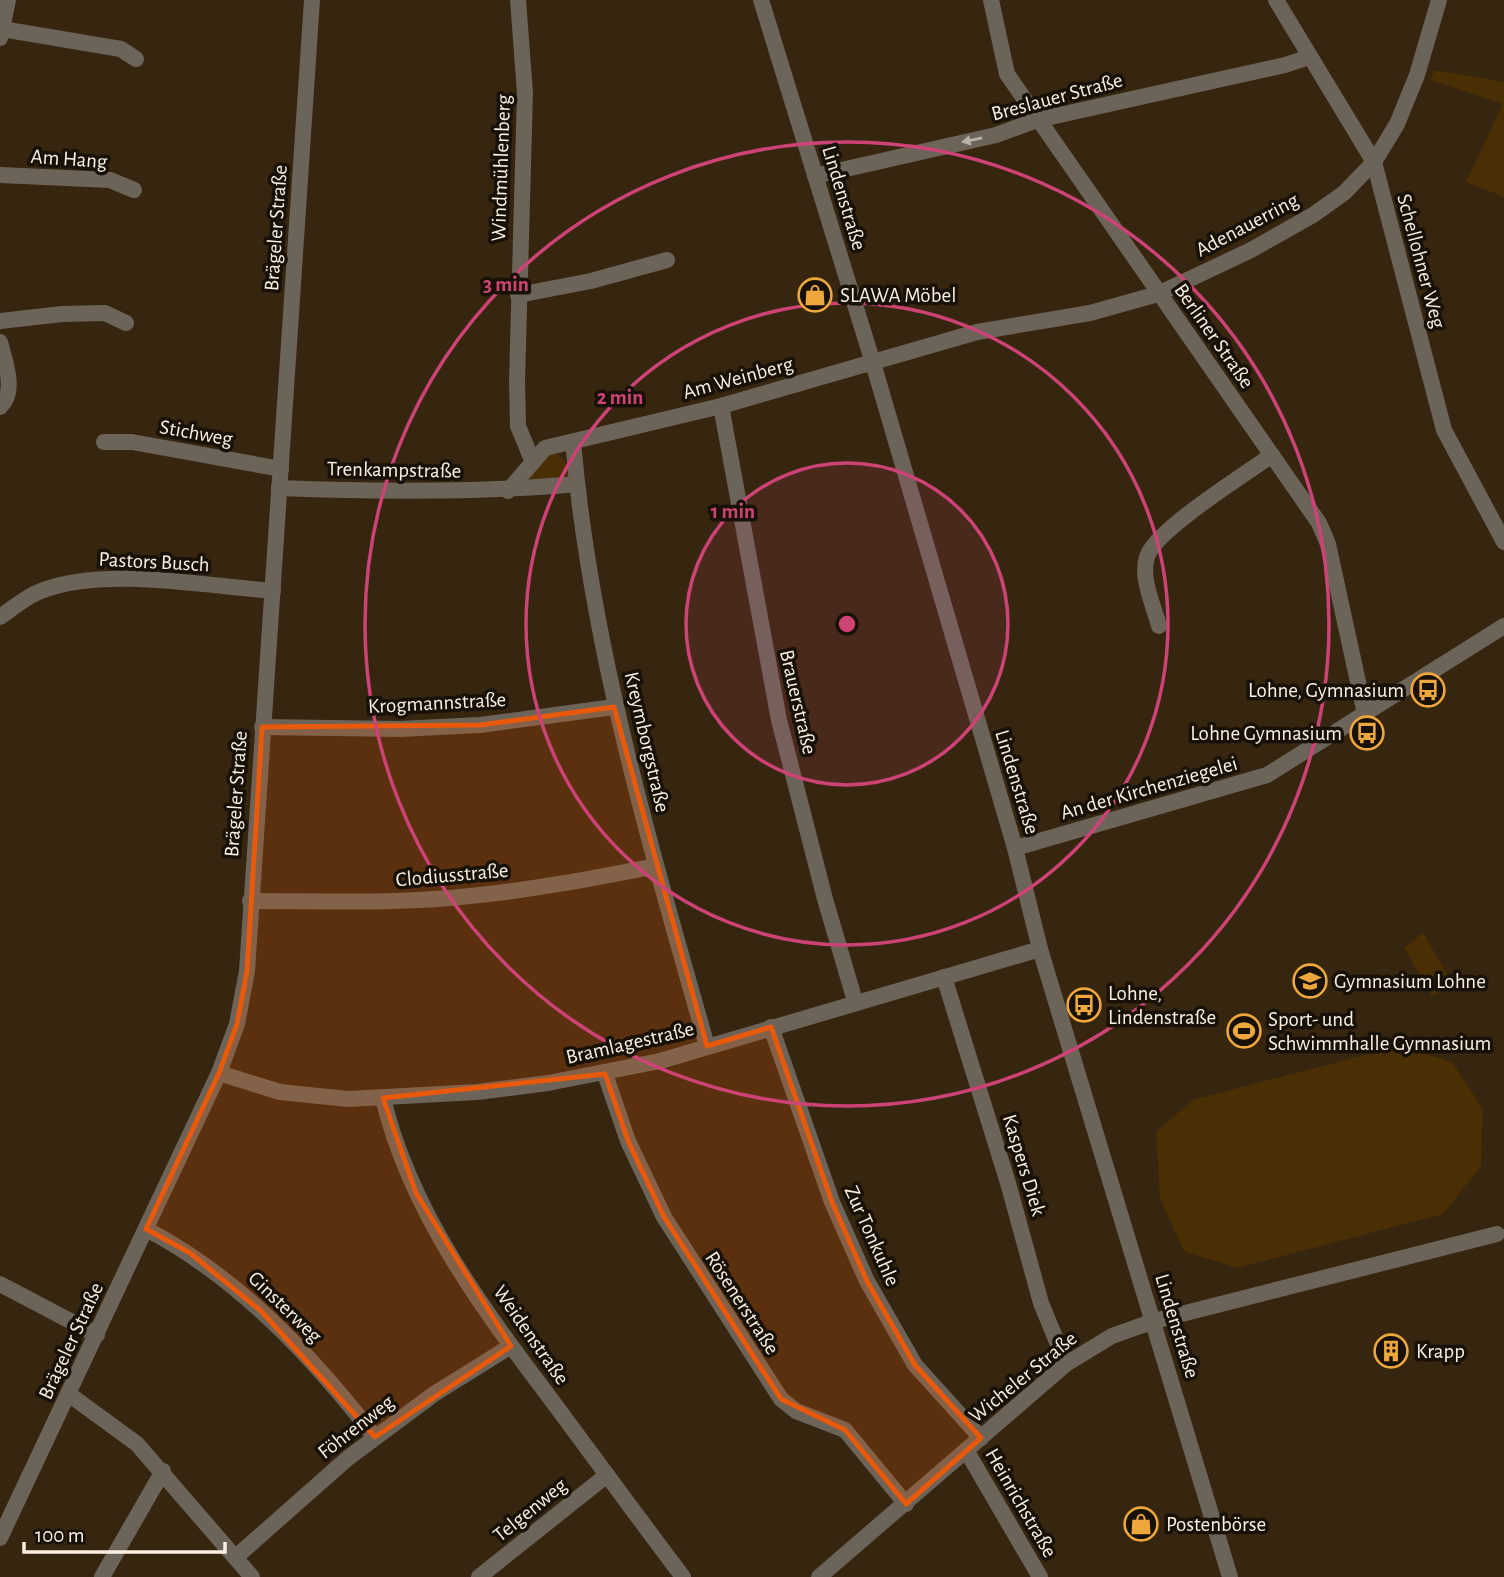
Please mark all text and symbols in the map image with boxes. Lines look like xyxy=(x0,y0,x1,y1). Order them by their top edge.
street label: Breslauer Straße xyxy=(989,69,1125,125)
street label: Windmühlenberg xyxy=(488,93,514,242)
one-way arrow xyxy=(961,134,983,145)
street label: Lindenstraße xyxy=(818,143,870,253)
street label: Am Hang xyxy=(30,146,109,172)
street label: Brägeler Straße xyxy=(261,164,291,292)
street label: Adenauerring xyxy=(1192,189,1302,261)
street label: Schellohner Weg xyxy=(1393,192,1449,331)
text: 3 min xyxy=(483,274,529,295)
shop icon: SLAWA Möbel xyxy=(796,276,834,314)
street label: Berliner Straße xyxy=(1170,280,1258,392)
place label: SLAWA Möbel xyxy=(840,285,956,306)
street label: Am Weinberg xyxy=(681,353,796,403)
text: 2 min xyxy=(597,387,643,408)
street label: Stichweg xyxy=(158,416,235,450)
street label: Trenkampstraße xyxy=(327,458,461,482)
text: 1 min xyxy=(711,501,755,522)
street label: Pastors Busch xyxy=(98,549,210,575)
centre of rings xyxy=(835,612,859,636)
street label: Brauerstraße xyxy=(776,648,820,756)
street label: Kreymborgstraße xyxy=(621,670,673,814)
bus stop icon: Lohne, Gymnasium xyxy=(1409,671,1447,709)
place label: Lohne, Gymnasium xyxy=(1248,680,1404,701)
street label: Krogmannstraße xyxy=(367,689,507,717)
bus stop icon: Lohne Gymnasium xyxy=(1348,714,1386,752)
place label: Lohne Gymnasium xyxy=(1190,723,1342,744)
street label: Lindenstraße xyxy=(991,727,1043,837)
street label: Brägeler Straße xyxy=(221,730,251,858)
street label: An der Kirchenziegelei xyxy=(1058,753,1240,823)
street label: Clodiusstraße xyxy=(395,860,509,890)
school or university icon: Gymnasium Lohne xyxy=(1291,962,1329,1000)
place label: Gymnasium Lohne xyxy=(1334,971,1486,992)
place label: Lohne, Lindenstraße xyxy=(1108,983,1216,1028)
bus stop icon: Lohne, Lindenstraße xyxy=(1065,986,1103,1024)
place label: Sport- und Schwimmhalle Gymnasium xyxy=(1268,1009,1491,1054)
sports icon: Sport- und Schwimmhalle Gymnasium xyxy=(1225,1012,1263,1050)
street label: Bramlagestraße xyxy=(564,1018,696,1068)
street label: Kaspers Diek xyxy=(999,1112,1050,1219)
street label: Zur Tonkuhle xyxy=(841,1183,903,1289)
street label: Rösenerstraße xyxy=(701,1248,783,1358)
street label: Ginsterweg xyxy=(244,1267,326,1347)
street label: Lindenstraße xyxy=(1151,1271,1203,1381)
street label: Brägeler Straße xyxy=(35,1279,107,1403)
street label: Weidenstraße xyxy=(489,1281,573,1389)
street label: Wicheler Straße xyxy=(965,1327,1081,1427)
building icon: Krapp xyxy=(1372,1332,1410,1370)
place label: Krapp xyxy=(1416,1341,1465,1362)
street label: Föhrenweg xyxy=(314,1391,398,1463)
street label: Heinrichstraße xyxy=(981,1445,1061,1561)
street label: Telgenweg xyxy=(489,1474,571,1546)
shop icon: Postenbörse xyxy=(1122,1505,1160,1543)
scale bar xyxy=(24,1510,226,1554)
place label: Postenbörse xyxy=(1166,1514,1266,1535)
text: 100 m xyxy=(35,1525,85,1546)

